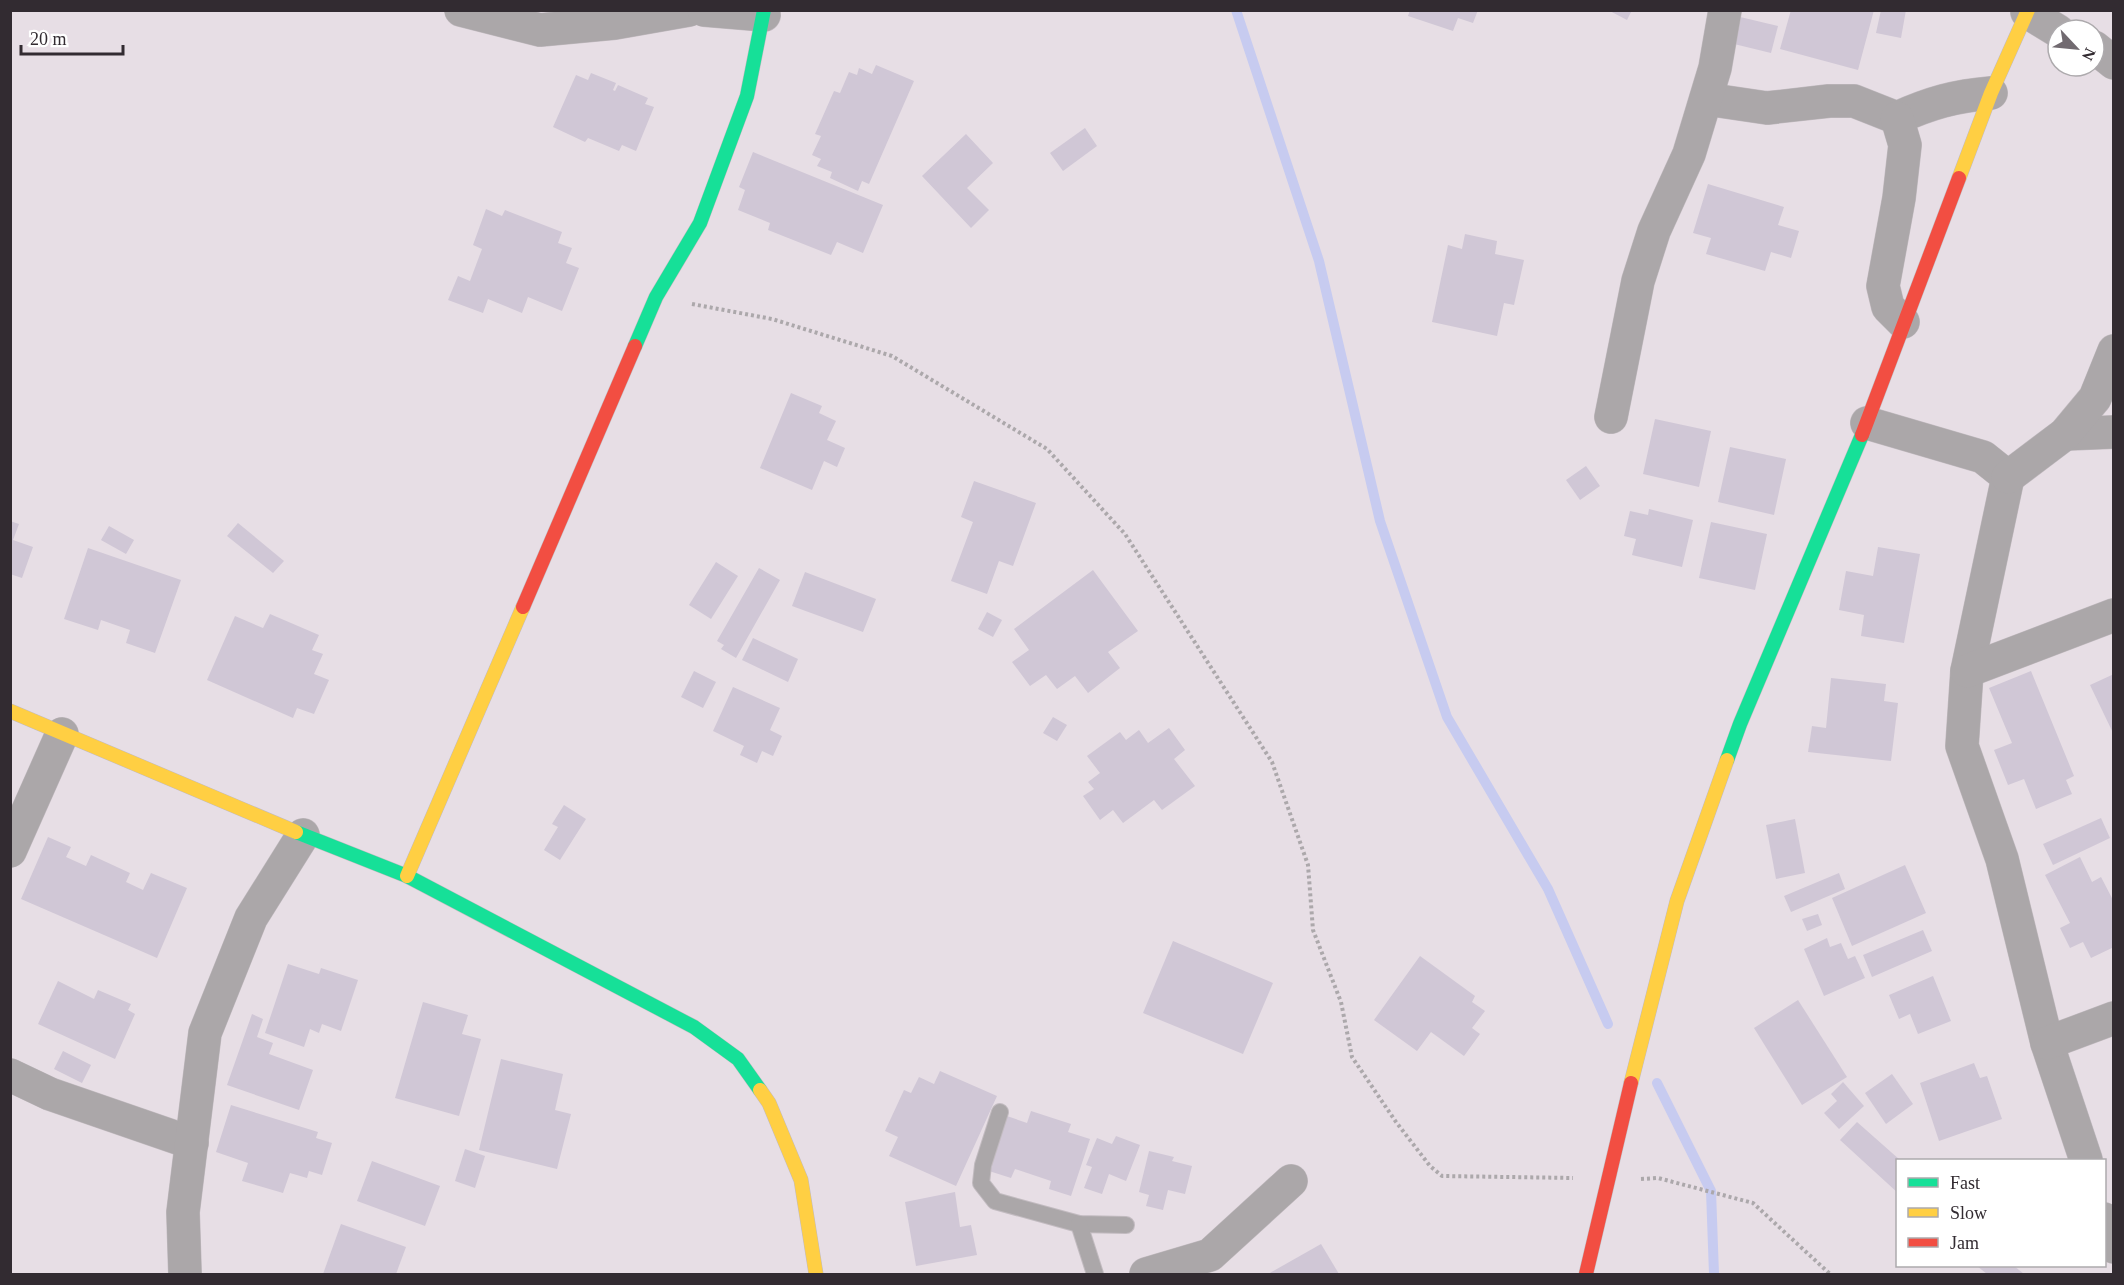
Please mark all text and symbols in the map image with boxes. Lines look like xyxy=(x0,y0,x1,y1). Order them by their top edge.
scale bar xyxy=(21,18,123,56)
north arrow xyxy=(2046,18,2106,78)
text: 20 m xyxy=(30,29,67,49)
text: N xyxy=(2079,45,2099,64)
legend xyxy=(1896,1159,2106,1267)
text: Fast xyxy=(1950,1173,1980,1193)
text: Slow xyxy=(1950,1203,1987,1223)
text: Jam xyxy=(1950,1233,1979,1253)

